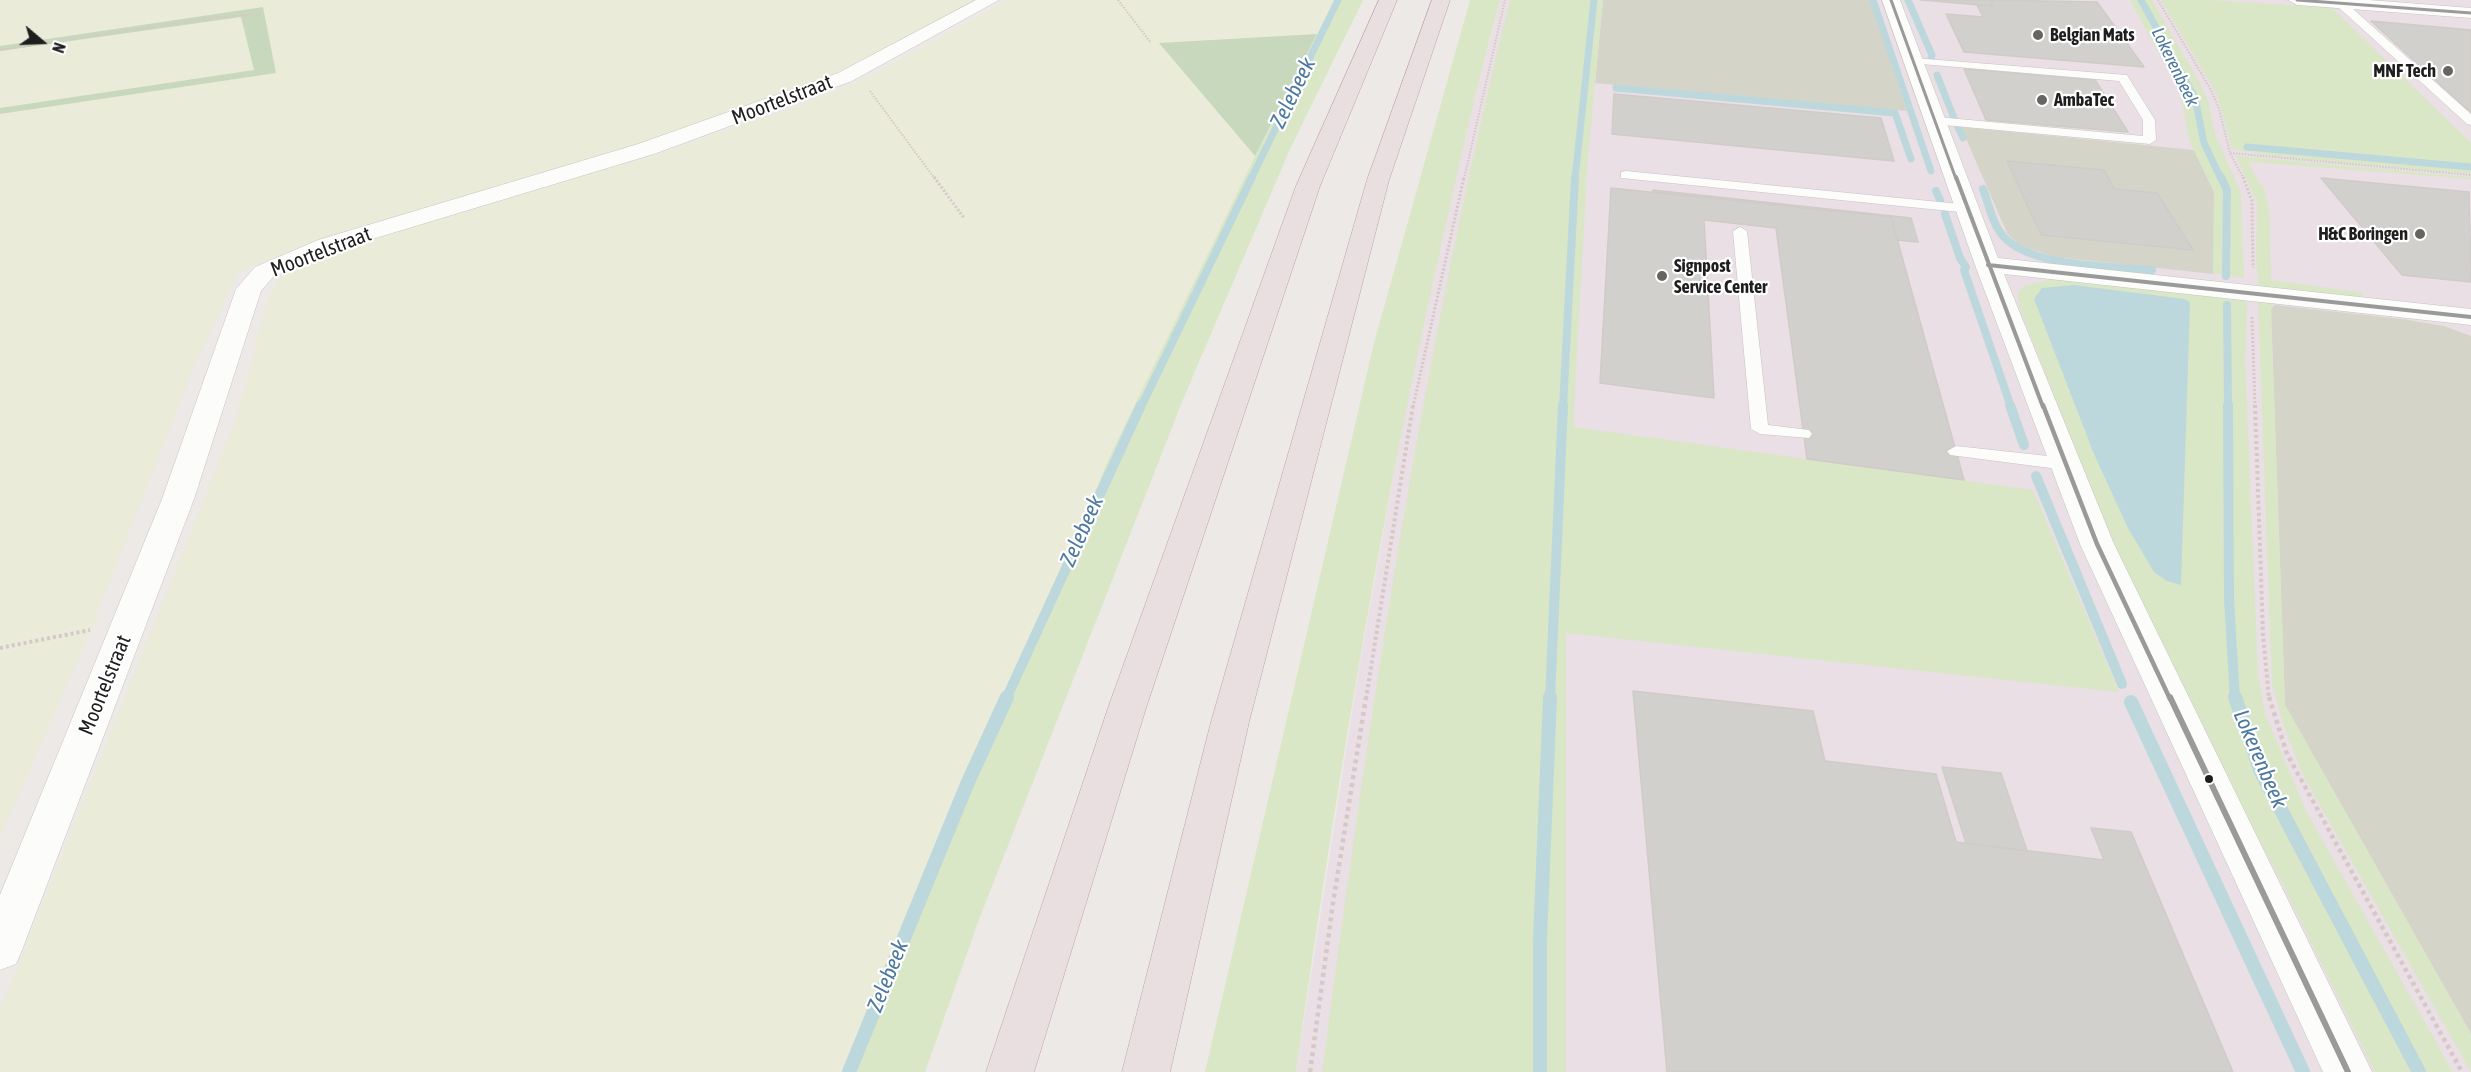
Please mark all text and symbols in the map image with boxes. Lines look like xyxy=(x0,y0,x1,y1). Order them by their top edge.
north arrow xyxy=(12,12,72,72)
place label: Belgian Mats xyxy=(2050,24,2135,46)
water label: Lokerenbeek xyxy=(2147,24,2203,110)
marker: Belgian Mats xyxy=(2031,28,2045,42)
text: N xyxy=(49,40,69,55)
water label: Zelebeek xyxy=(1265,53,1321,133)
place label: MNF Tech xyxy=(2373,60,2436,82)
marker: MNF Tech xyxy=(2441,64,2455,78)
street label: Moortelstraat xyxy=(728,69,836,131)
place label: AmbaTec xyxy=(2054,89,2114,111)
marker: AmbaTec xyxy=(2035,93,2049,107)
street label: Moortelstraat xyxy=(267,221,375,283)
place label: H&C Boringen xyxy=(2318,223,2408,245)
marker: H&C Boringen xyxy=(2413,227,2427,241)
place label: Signpost Service Center xyxy=(1674,255,1767,298)
marker: Signpost Service Center xyxy=(1655,269,1669,283)
water label: Zelebeek xyxy=(1055,491,1109,571)
street label: Moortelstraat xyxy=(74,631,136,739)
water label: Lokerenbeek xyxy=(2227,706,2293,812)
unlabelled marker xyxy=(2203,773,2215,785)
water label: Zelebeek xyxy=(862,936,914,1016)

